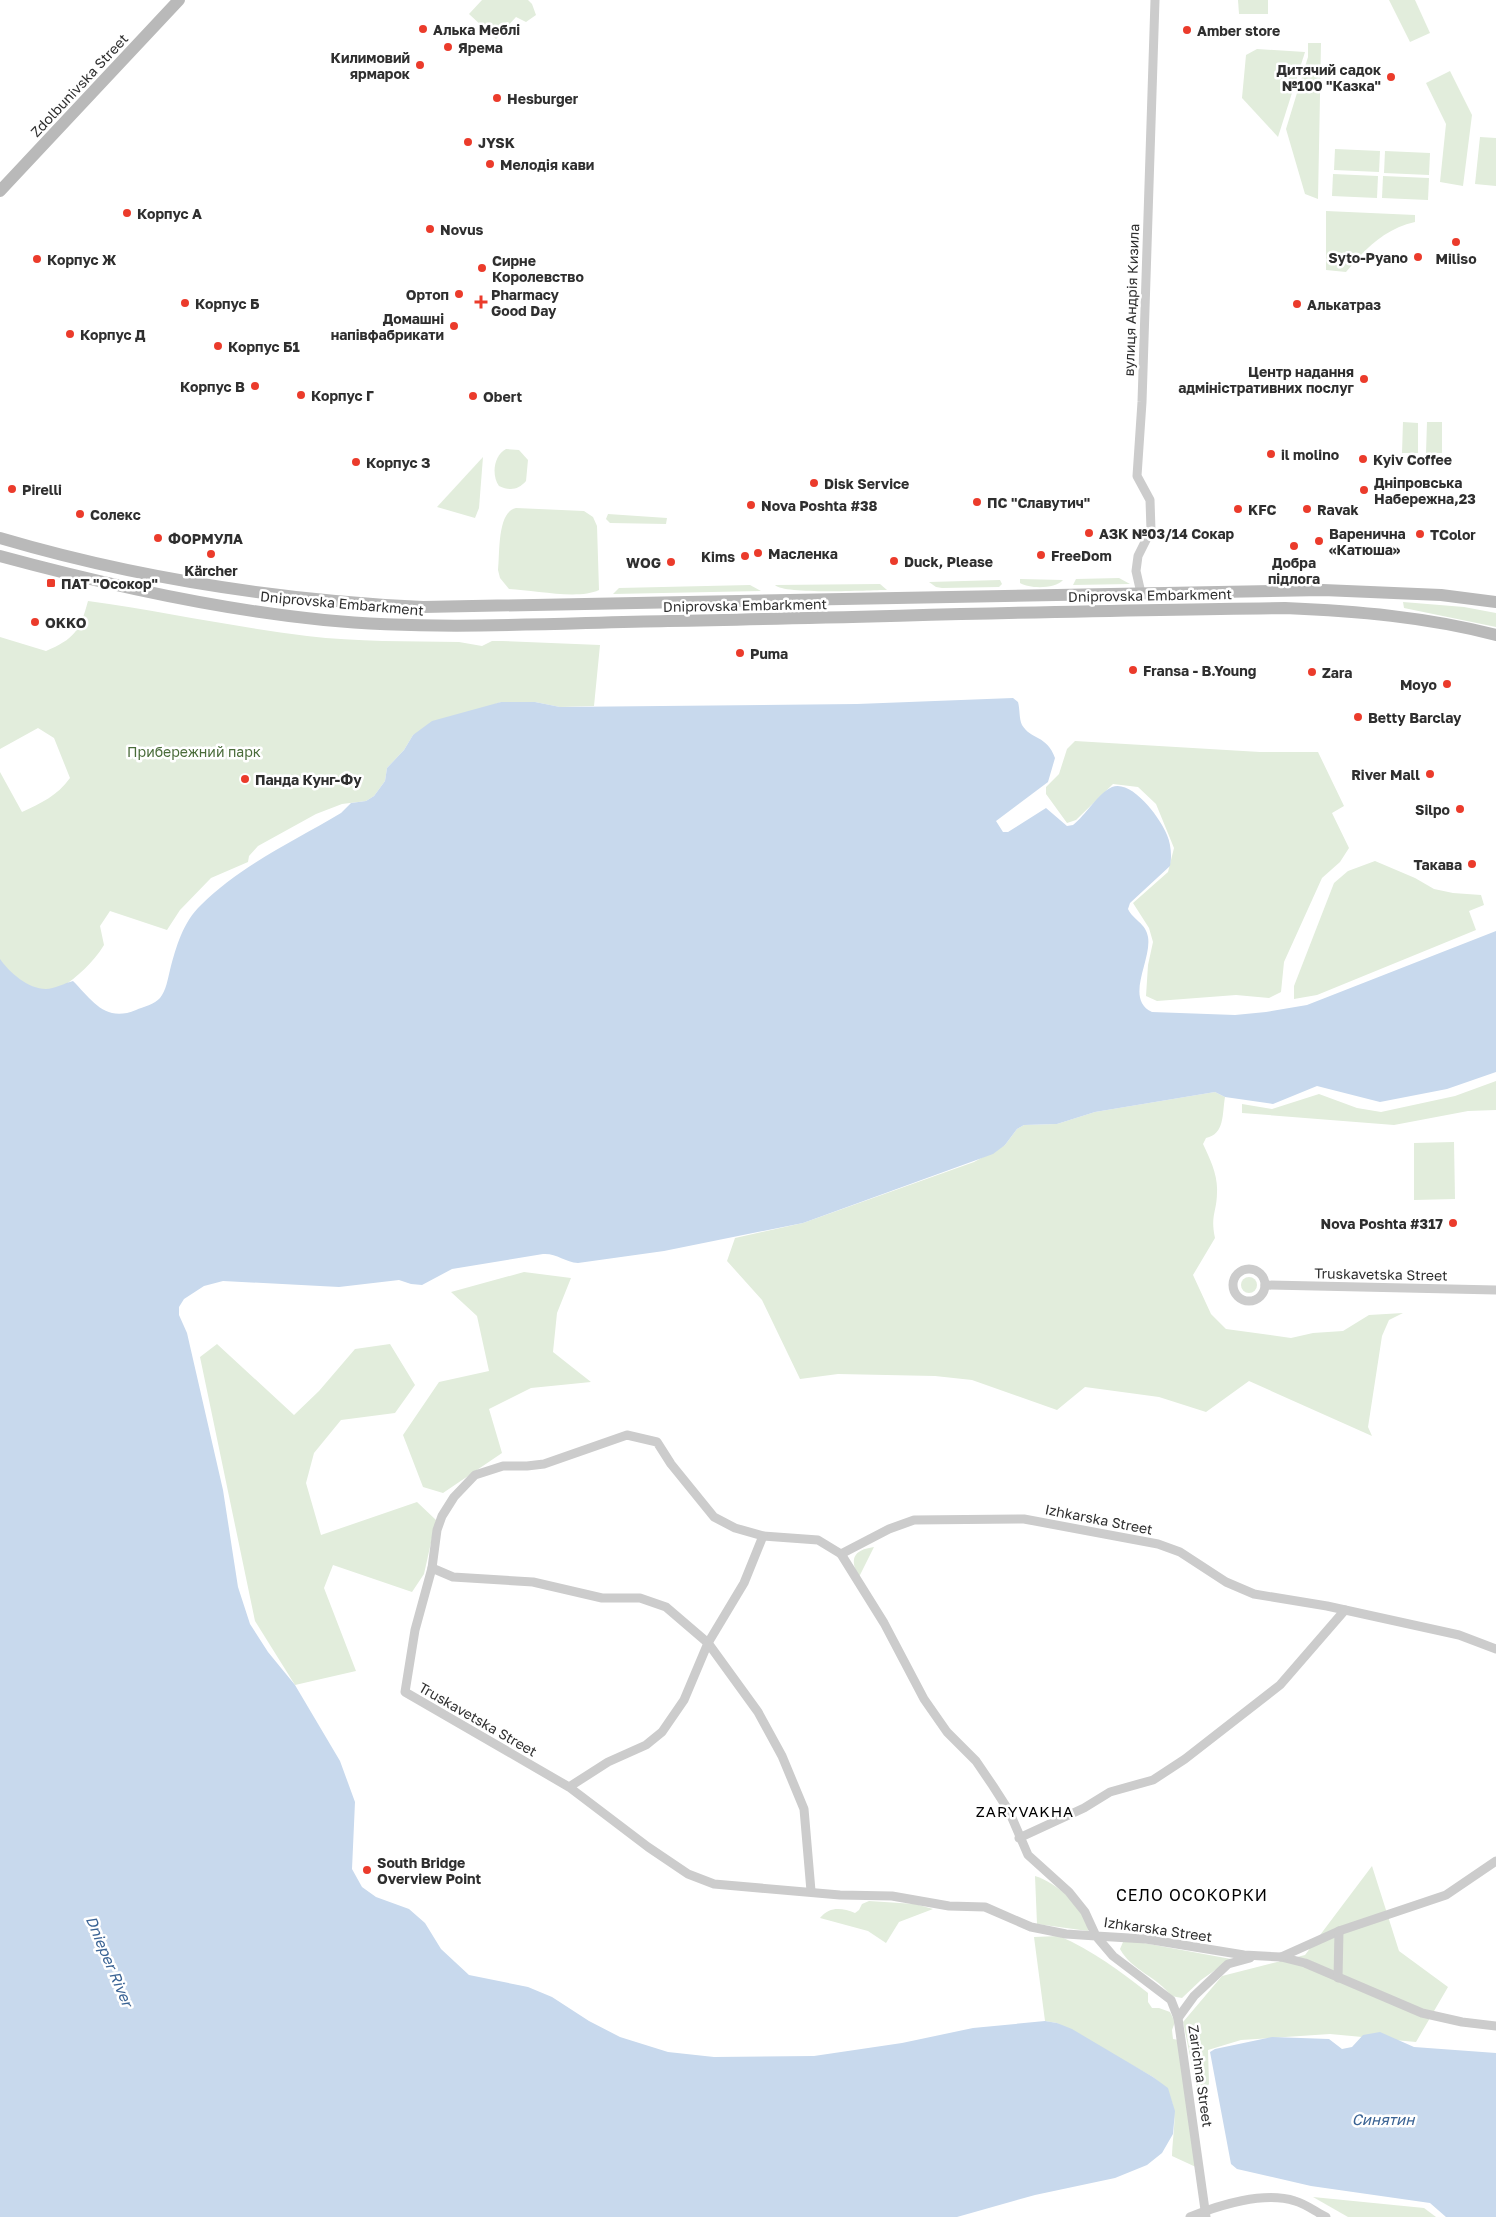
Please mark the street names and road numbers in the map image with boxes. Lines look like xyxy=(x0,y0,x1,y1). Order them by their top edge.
street label: Zdolbunivska Street xyxy=(27,30,131,140)
street label: вулиця Андрія Кизила xyxy=(1120,223,1142,377)
street label: Dniprovska Embarkment xyxy=(1068,585,1232,605)
street label: Dniprovska Embarkment xyxy=(260,587,424,619)
street label: Dniprovska Embarkment xyxy=(663,595,827,615)
street label: Truskavetska Street xyxy=(1314,1264,1448,1284)
street label: Izhkarska Street xyxy=(1044,1500,1154,1538)
street label: Truskavetska Street xyxy=(416,1678,540,1760)
street label: Izhkarska Street xyxy=(1103,1913,1213,1945)
street label: Zarichna Street xyxy=(1185,2024,1217,2128)

